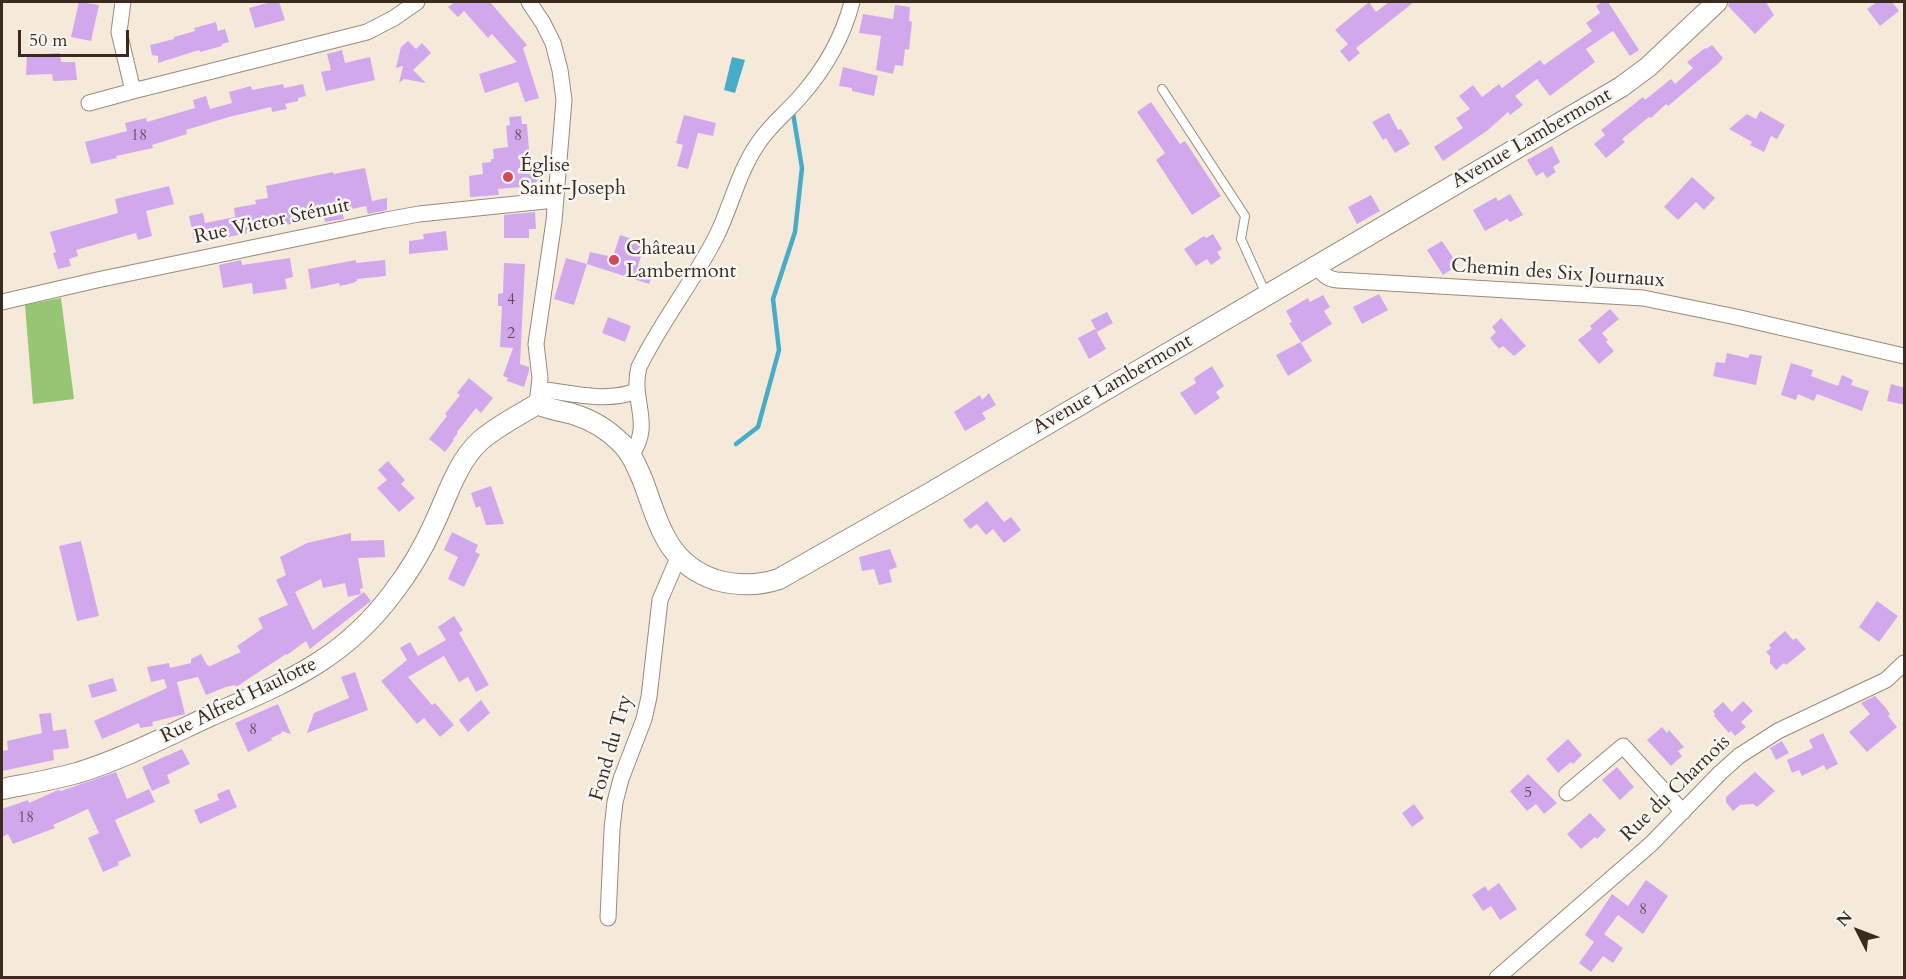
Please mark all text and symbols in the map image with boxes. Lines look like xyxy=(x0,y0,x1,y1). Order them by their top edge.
scale bar xyxy=(21,18,132,56)
text: 50 m xyxy=(29,28,68,53)
street label: Avenue Lambermont xyxy=(1448,84,1616,194)
house number: 18 xyxy=(131,126,147,146)
house number: 8 xyxy=(514,126,522,146)
place label: Église Saint-Joseph xyxy=(520,154,626,201)
marker: Église Saint-Joseph xyxy=(501,170,515,184)
street label: Rue Victor Sténuit xyxy=(192,194,352,250)
place label: Château Lambermont xyxy=(626,237,736,284)
marker: Château Lambermont xyxy=(607,253,621,267)
street label: Chemin des Six Journaux xyxy=(1450,255,1666,293)
house number: 4 xyxy=(507,290,515,310)
house number: 2 xyxy=(507,324,515,344)
street label: Avenue Lambermont xyxy=(1029,330,1197,440)
street label: Rue Alfred Haulotte xyxy=(157,653,321,749)
street label: Fond du Try xyxy=(585,692,639,804)
house number: 8 xyxy=(249,720,257,740)
street label: Rue du Charnois xyxy=(1616,731,1736,847)
house number: 5 xyxy=(1524,783,1532,803)
house number: 18 xyxy=(18,808,34,828)
house number: 8 xyxy=(1639,900,1647,920)
north arrow xyxy=(1828,901,1888,961)
text: N xyxy=(1832,906,1857,931)

